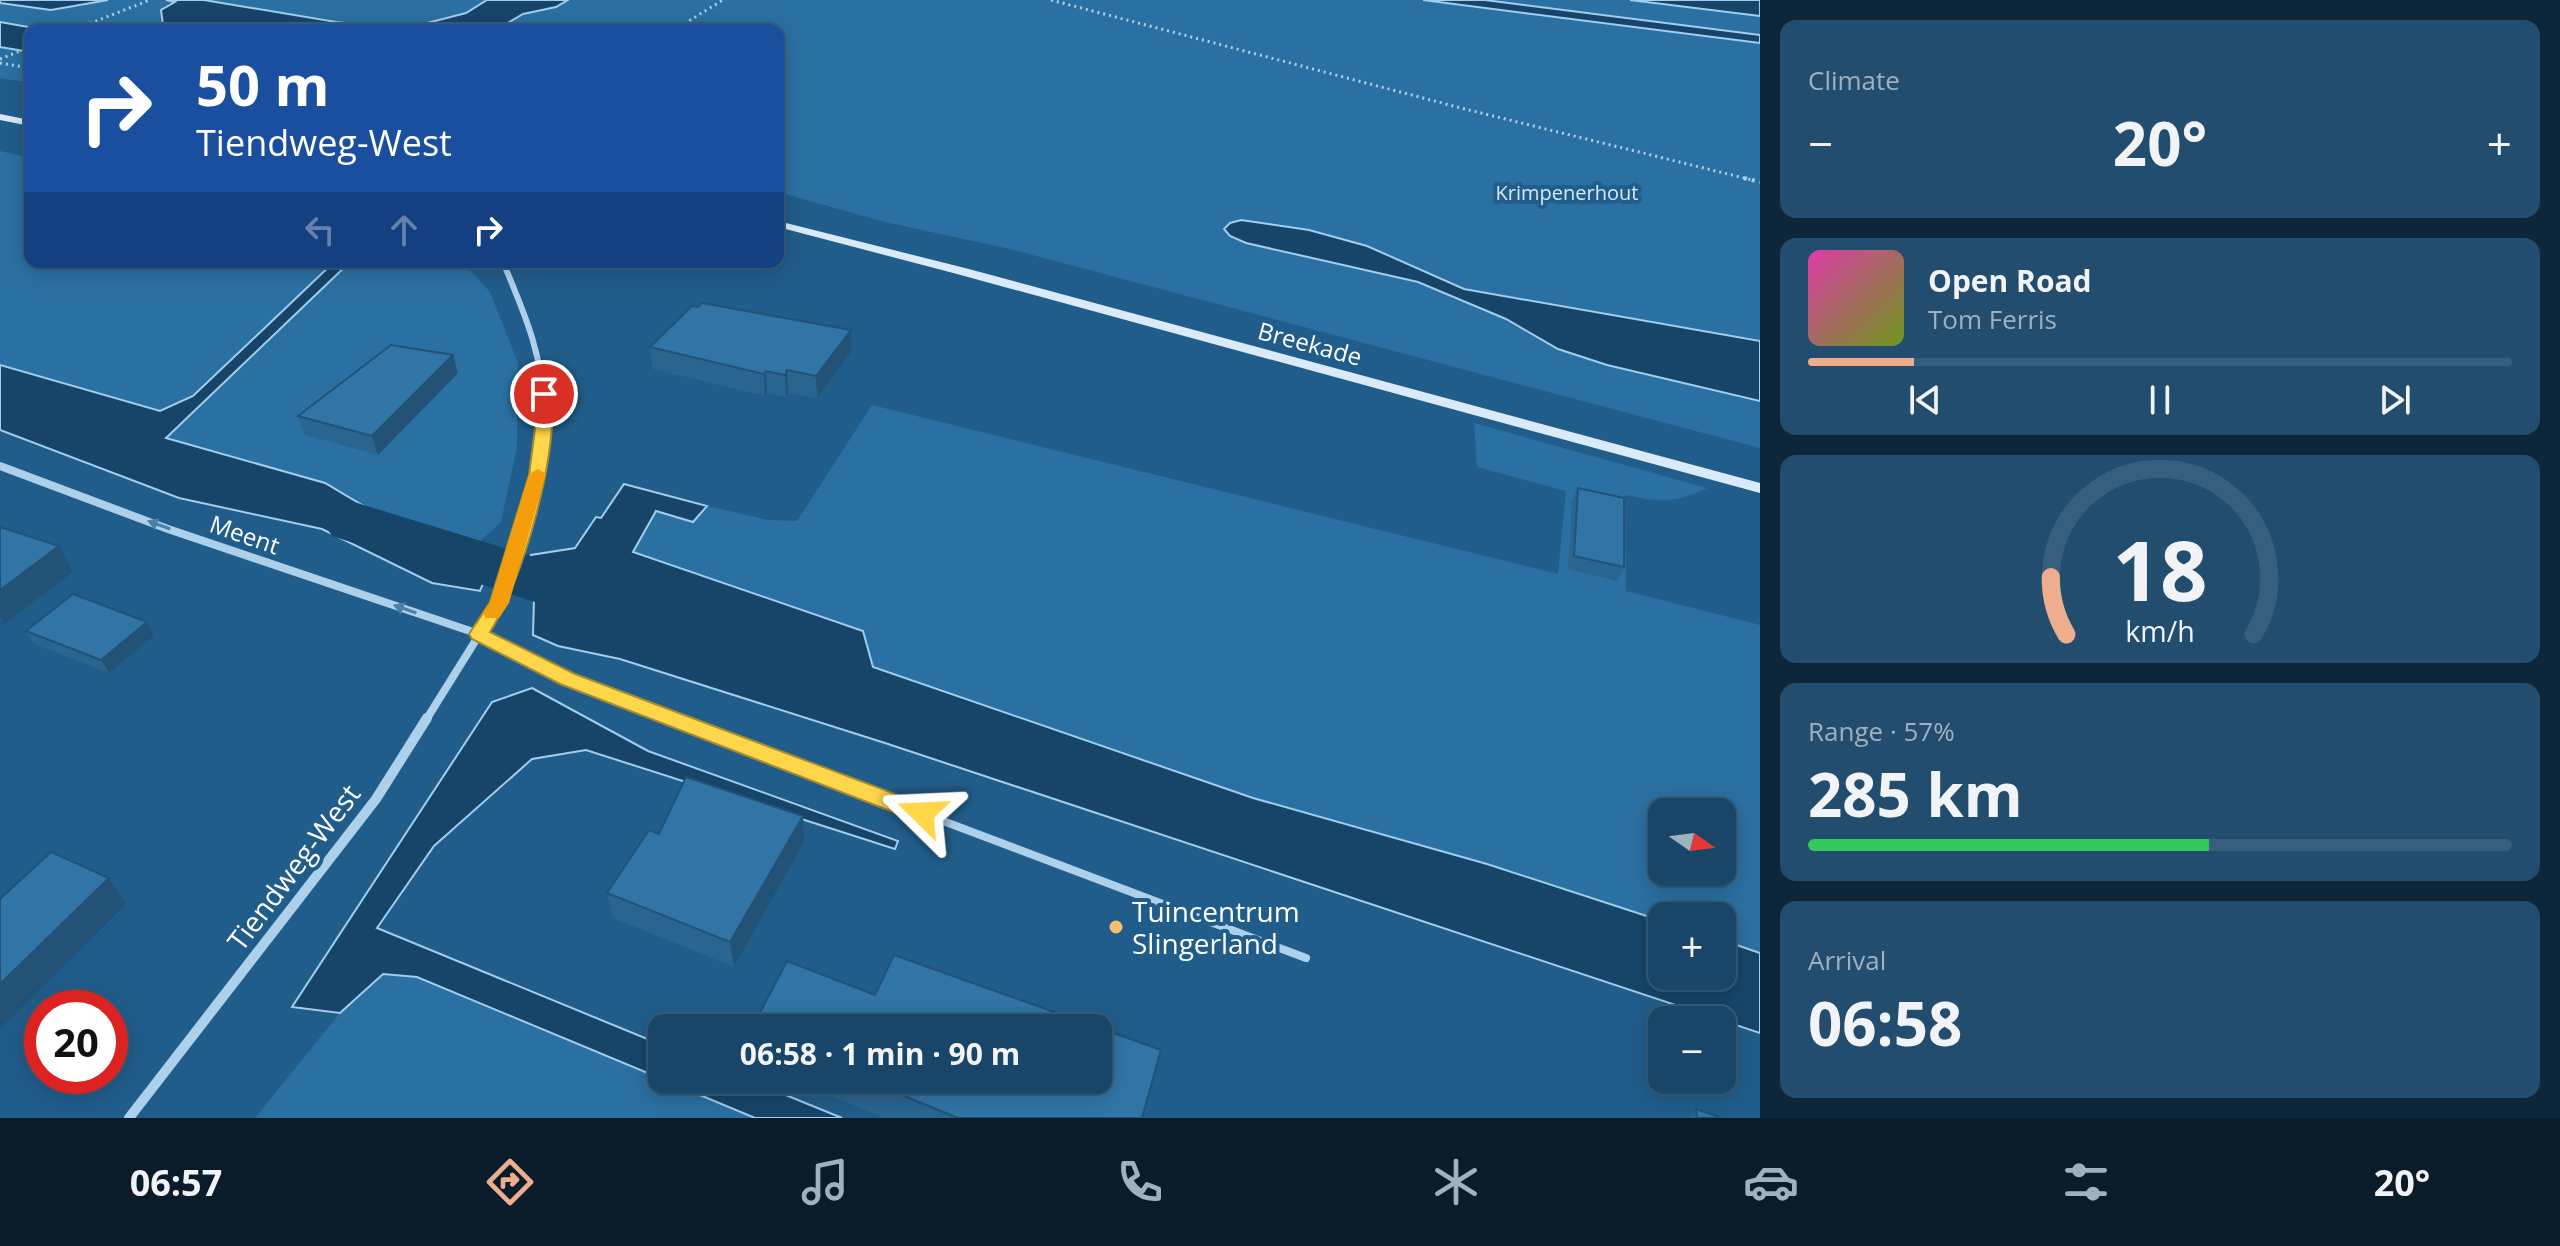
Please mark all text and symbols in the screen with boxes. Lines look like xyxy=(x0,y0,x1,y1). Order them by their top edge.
text: 50 m xyxy=(196,46,330,122)
icon: right xyxy=(64,56,168,160)
text: Climate xyxy=(1808,62,1900,98)
text: 20° xyxy=(2113,102,2207,184)
text: − xyxy=(1808,113,1833,173)
text: + xyxy=(2487,113,2512,173)
text: Tiendweg-West xyxy=(196,118,452,167)
park label: Krimpenerhout xyxy=(1496,179,1638,206)
icon: left xyxy=(298,208,342,252)
icon: ahead xyxy=(382,208,426,252)
icon: right xyxy=(466,208,510,252)
text: Open Road xyxy=(1928,260,2092,301)
text: Tom Ferris xyxy=(1928,301,2057,337)
street label: Breekade xyxy=(1254,313,1366,373)
pin xyxy=(510,360,578,428)
icon: arrive xyxy=(522,372,566,416)
icon: previous xyxy=(1903,378,1947,422)
icon: pause xyxy=(2138,378,2182,422)
icon: next xyxy=(2373,378,2417,422)
street label: Meent xyxy=(206,507,284,561)
text: 18 xyxy=(2112,512,2208,625)
one-way arrow xyxy=(147,518,171,531)
one-way arrow xyxy=(393,602,417,614)
text: km/h xyxy=(2125,611,2195,650)
text: Range · 57% xyxy=(1808,713,1955,749)
text: 285 km xyxy=(1808,753,2023,835)
position arrow xyxy=(880,771,964,855)
street label: Tiendweg-West xyxy=(218,776,368,958)
north arrow xyxy=(1648,798,1736,886)
map controls xyxy=(1648,798,1736,1094)
place label: Tuincentrum Slingerland xyxy=(1132,892,1300,962)
button: + xyxy=(1648,902,1736,990)
marker: Tuincentrum Slingerland xyxy=(1107,918,1125,936)
text: Arrival xyxy=(1808,942,1886,978)
text: 06:58 xyxy=(1808,982,1962,1064)
speed limit sign: 20 xyxy=(24,990,128,1094)
button: − xyxy=(1648,1006,1736,1094)
text: 06:58 · 1 min · 90 m xyxy=(740,1033,1020,1074)
icon: directions xyxy=(482,1154,538,1210)
icon: music xyxy=(797,1154,853,1210)
icon: phone xyxy=(1112,1154,1168,1210)
icon: climate xyxy=(1428,1154,1484,1210)
icon: car xyxy=(1743,1154,1799,1210)
icon: filters xyxy=(2058,1154,2114,1210)
text: 06:57 xyxy=(130,1158,222,1207)
text: 20° xyxy=(2374,1158,2430,1207)

